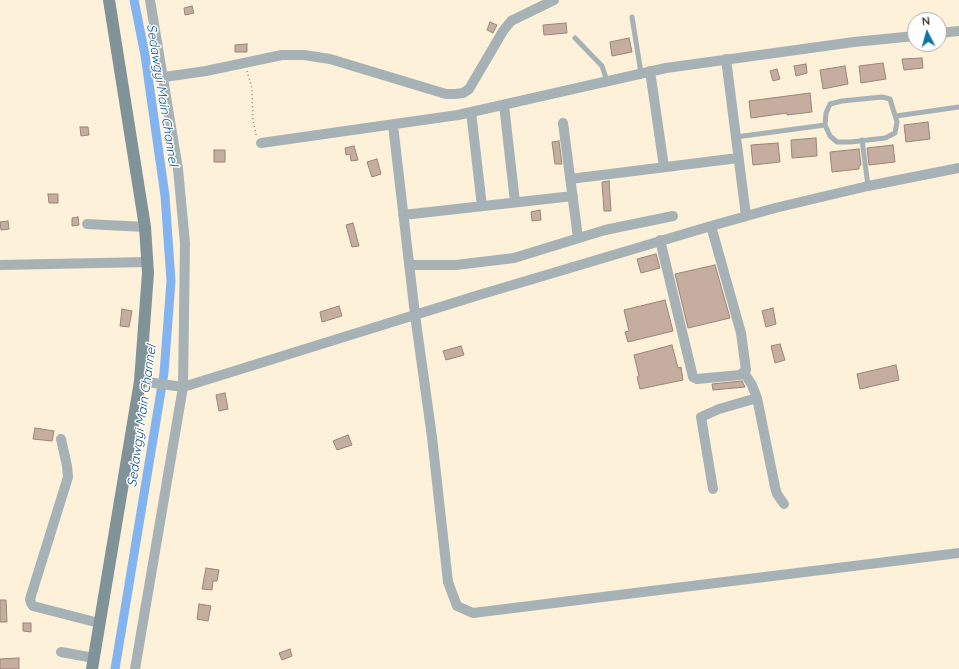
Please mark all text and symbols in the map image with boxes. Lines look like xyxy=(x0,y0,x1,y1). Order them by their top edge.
north arrow xyxy=(907,12,947,52)
text: N xyxy=(921,14,931,28)
water label: Sedawgyi Main Channel xyxy=(143,23,181,167)
water label: Sedawgyi Main Channel xyxy=(124,344,160,488)

